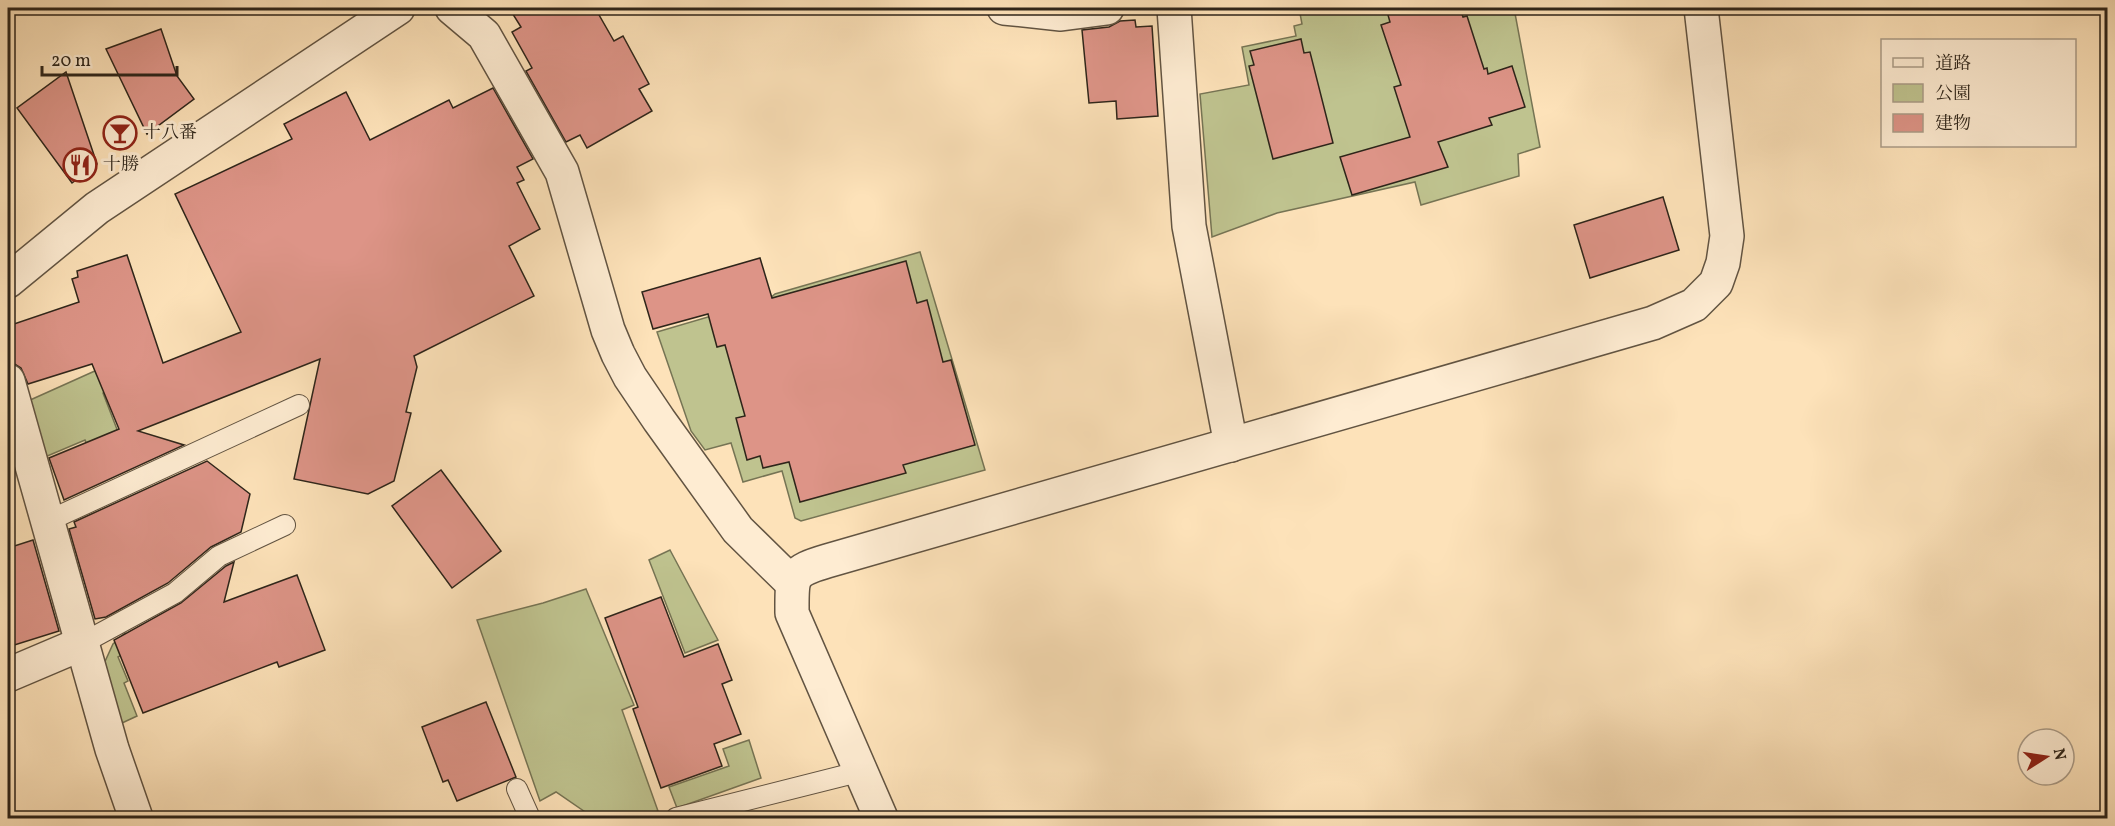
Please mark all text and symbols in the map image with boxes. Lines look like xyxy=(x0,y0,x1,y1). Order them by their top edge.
scale bar xyxy=(42,39,177,77)
legend xyxy=(1881,39,2076,147)
text: 20 m xyxy=(51,49,91,74)
text: 道路 xyxy=(1935,52,1971,77)
text: 公園 xyxy=(1935,82,1971,107)
text: 建物 xyxy=(1935,112,1971,137)
bar icon: 十八番 xyxy=(102,115,138,151)
place label: 十八番 xyxy=(143,121,197,146)
restaurant icon: 十勝 xyxy=(62,147,98,183)
place label: 十勝 xyxy=(103,153,139,178)
north arrow xyxy=(2016,727,2076,787)
text: N xyxy=(2047,746,2071,763)

